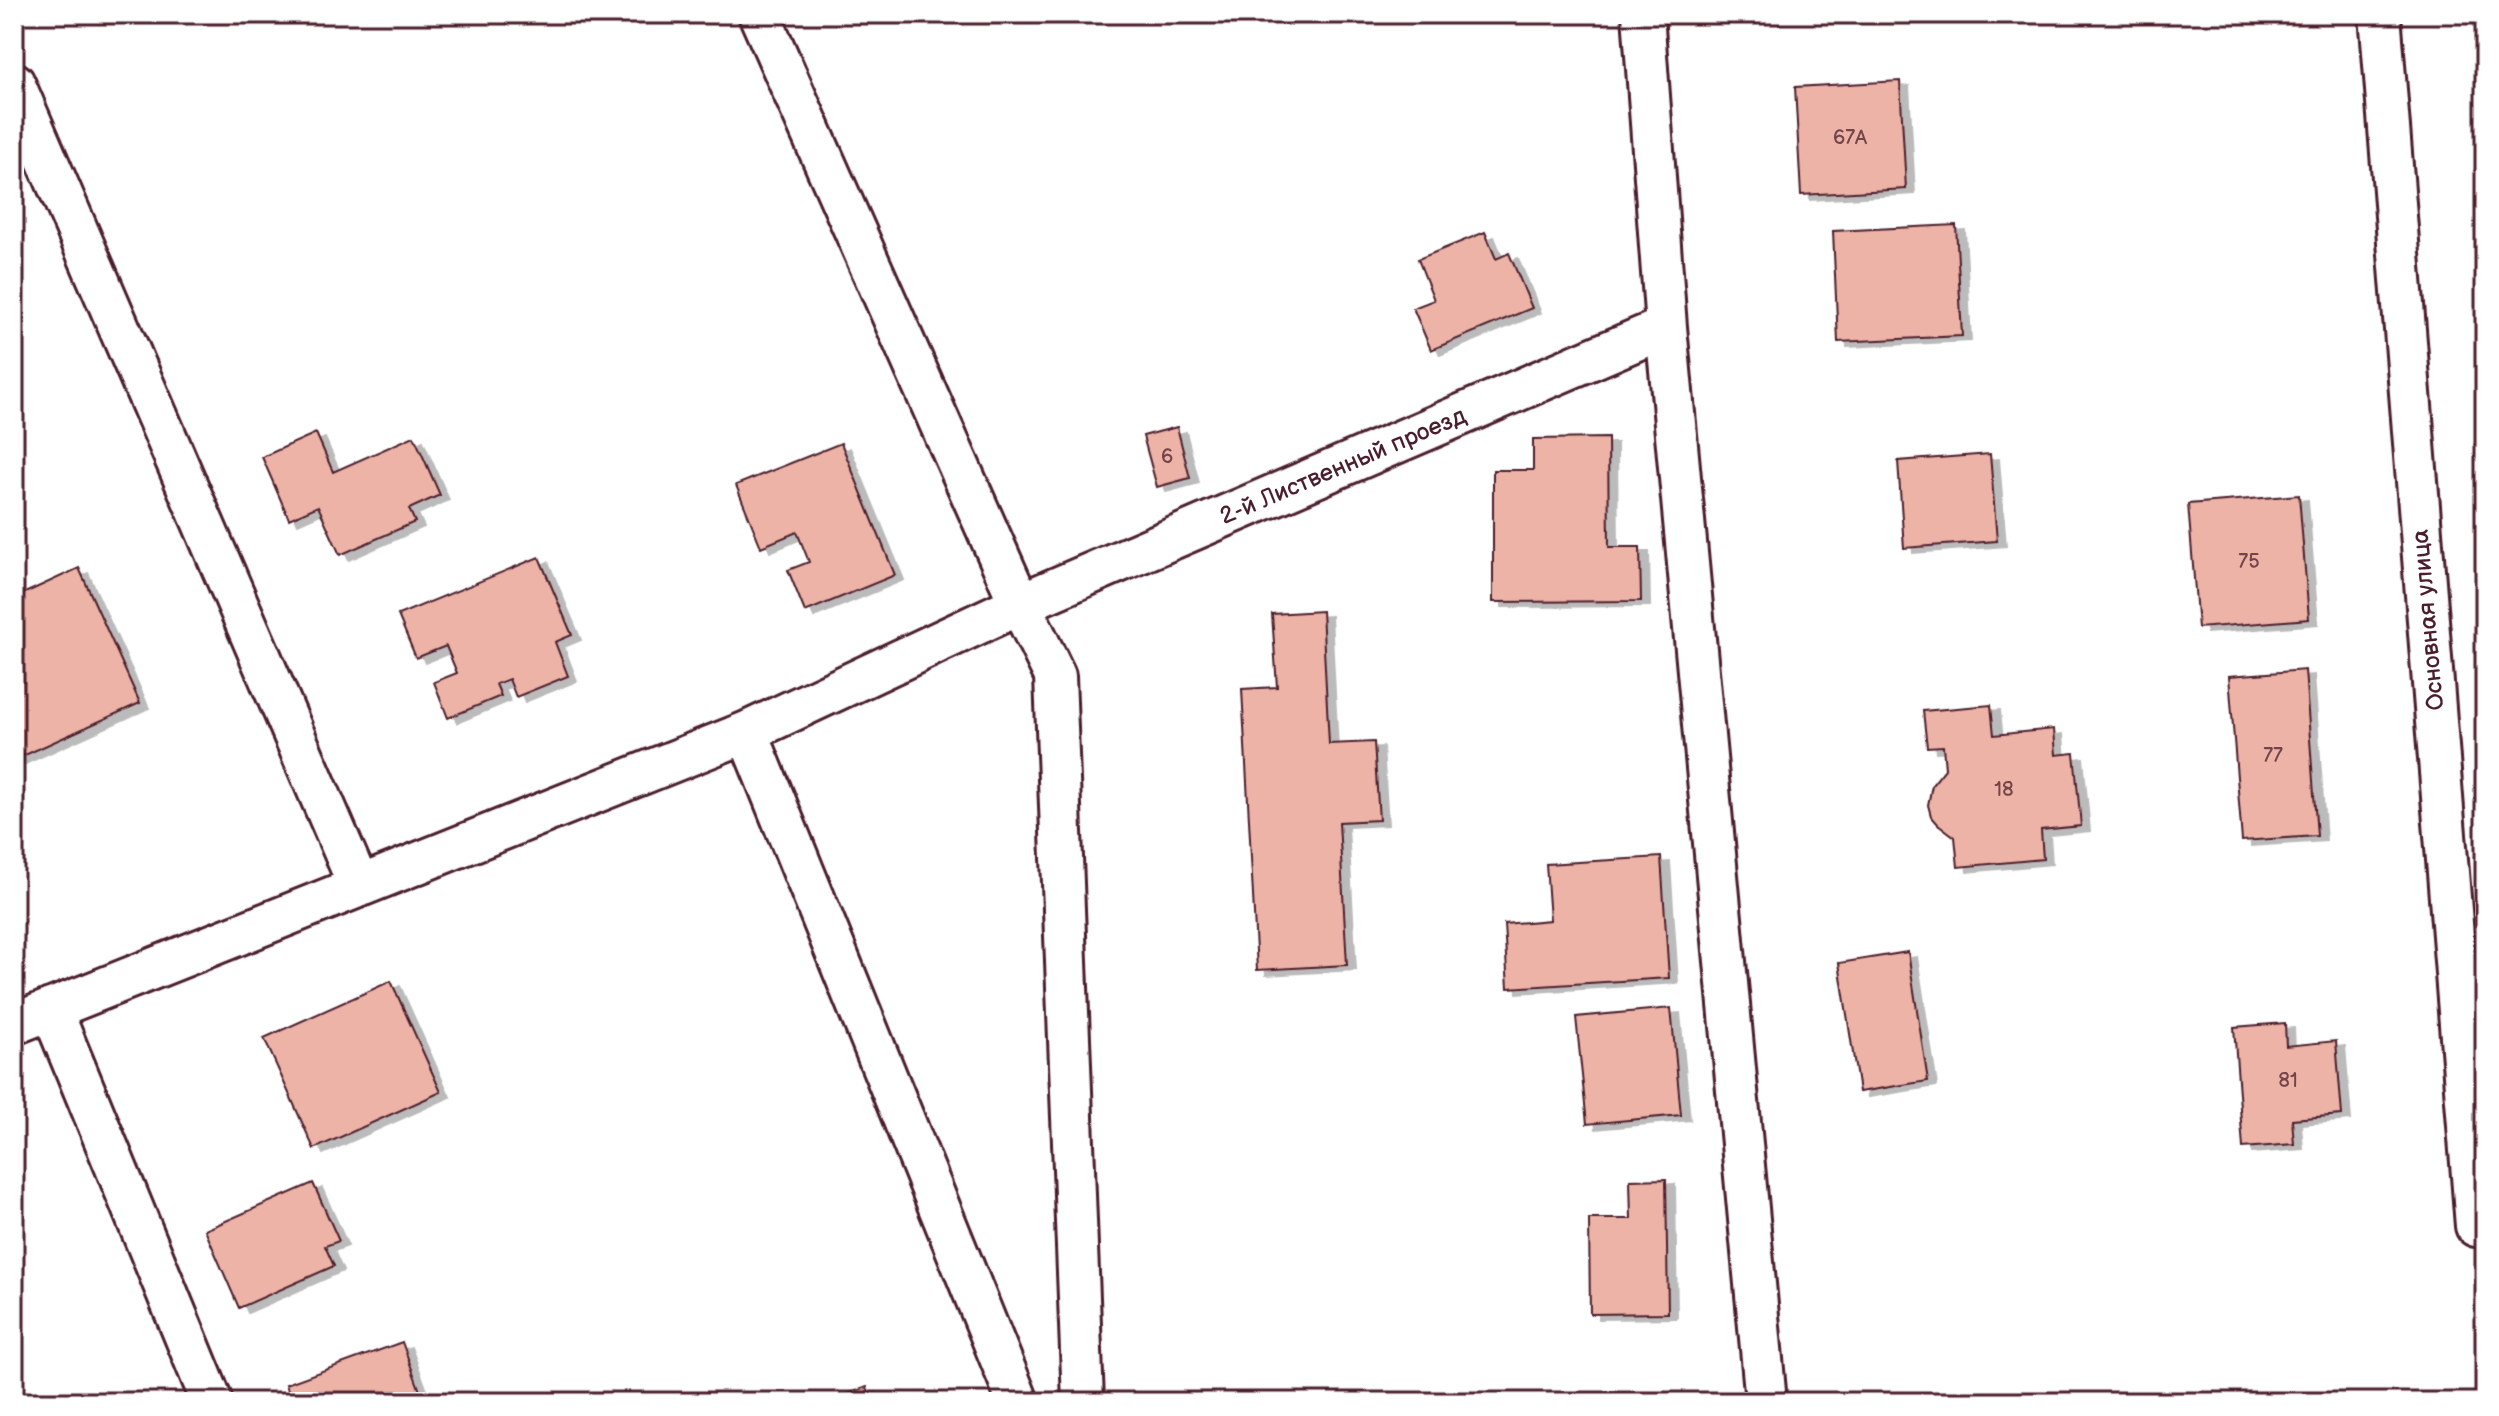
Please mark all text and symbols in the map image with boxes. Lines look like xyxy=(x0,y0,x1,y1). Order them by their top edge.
house number: 67А xyxy=(1833,126,1868,150)
street label: 2-й Лиственный проезд xyxy=(1215,401,1471,531)
house number: 6 xyxy=(1161,445,1173,469)
street label: Основная улица xyxy=(2406,528,2450,712)
house number: 75 xyxy=(2238,550,2260,574)
house number: 77 xyxy=(2263,744,2283,768)
house number: 18 xyxy=(1994,778,2014,802)
house number: 81 xyxy=(2278,1069,2298,1093)

